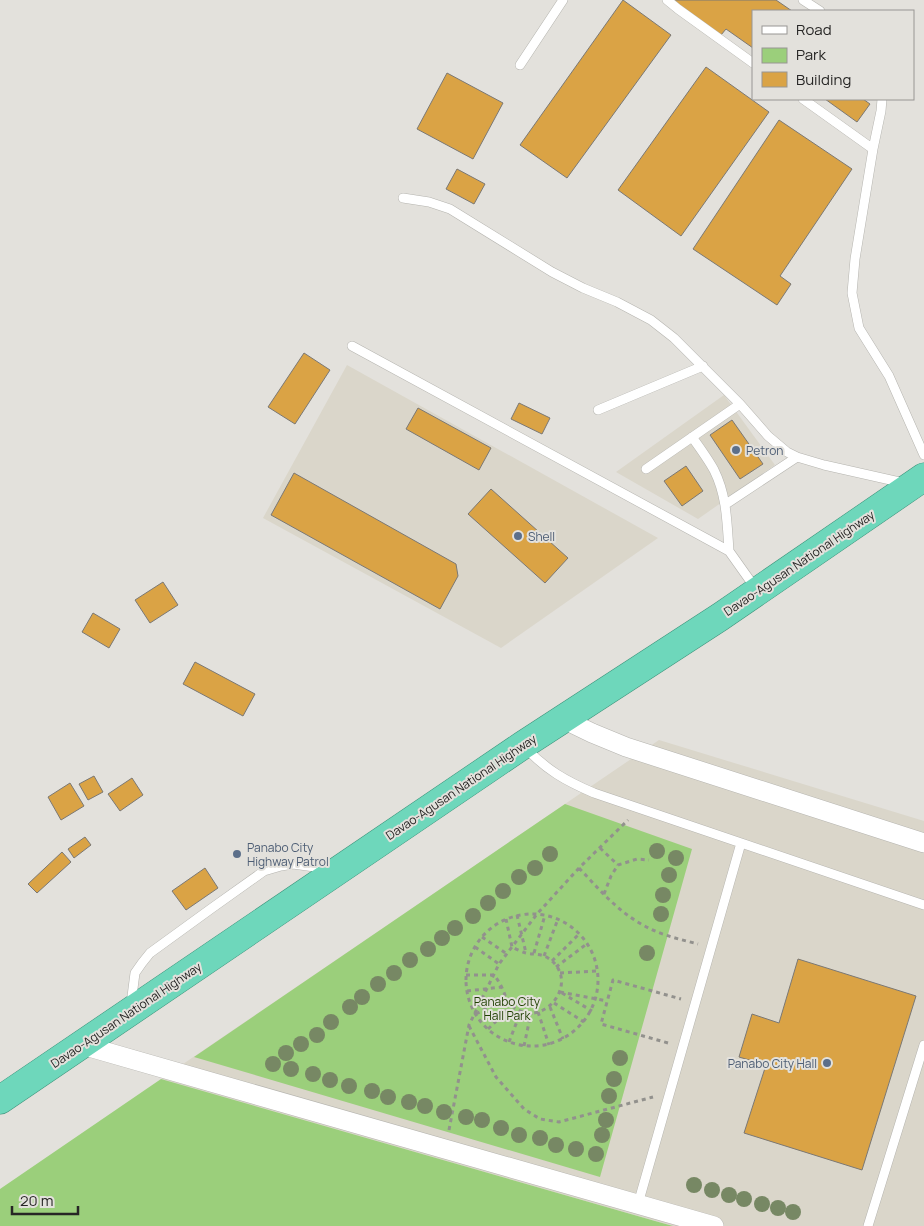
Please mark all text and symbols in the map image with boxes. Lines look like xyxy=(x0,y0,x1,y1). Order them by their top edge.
legend xyxy=(752,10,914,100)
text: Road xyxy=(796,19,832,40)
text: Park xyxy=(796,44,826,65)
text: Building xyxy=(796,69,851,90)
place label: Petron xyxy=(746,442,783,459)
marker: Petron xyxy=(730,444,742,456)
street label: Davao-Agusan National Highway xyxy=(720,506,878,620)
place label: Shell xyxy=(528,528,555,545)
marker: Shell xyxy=(512,530,524,542)
street label: Davao-Agusan National Highway xyxy=(382,730,540,844)
place label: Panabo City Highway Patrol xyxy=(247,839,329,870)
marker: Panabo City Highway Patrol xyxy=(231,848,243,860)
street label: Davao-Agusan National Highway xyxy=(47,958,205,1072)
park label: Panabo City Hall Park xyxy=(474,993,541,1024)
place label: Panabo City Hall xyxy=(728,1055,817,1072)
marker: Panabo City Hall xyxy=(821,1057,833,1069)
scale bar xyxy=(12,1184,79,1216)
text: 20 m xyxy=(20,1190,53,1211)

